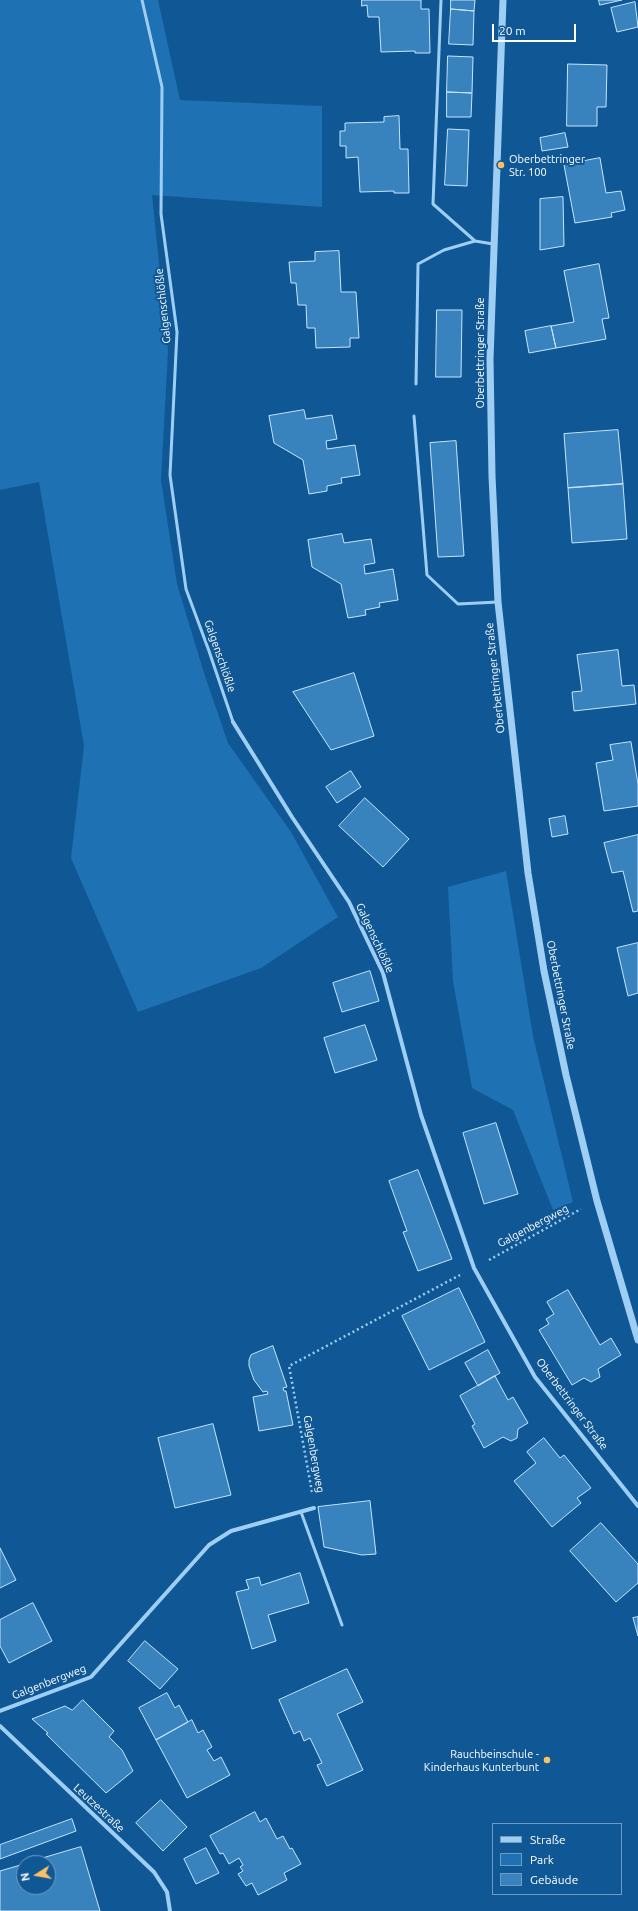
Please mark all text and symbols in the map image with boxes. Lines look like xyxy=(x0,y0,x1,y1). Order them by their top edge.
scale bar xyxy=(494,16,578,42)
text: 20 m xyxy=(499,24,526,37)
place label: Oberbettringer Str. 100 xyxy=(509,152,585,178)
marker: Oberbettringer Str. 100 xyxy=(496,160,506,170)
street label: Galgenschlößle xyxy=(152,268,174,344)
street label: Oberbettringer Straße xyxy=(473,297,487,409)
street label: Galgenschlößle xyxy=(201,618,239,694)
street label: Oberbettringer Straße xyxy=(483,622,507,734)
street label: Galgenschlößle xyxy=(353,901,397,975)
street label: Oberbettringer Straße xyxy=(544,939,578,1051)
street label: Galgenbergweg xyxy=(495,1202,571,1250)
street label: Oberbettringer Straße xyxy=(533,1356,611,1452)
street label: Galgenbergweg xyxy=(301,1414,327,1494)
street label: Galgenbergweg xyxy=(10,1662,88,1702)
place label: Rauchbeinschule - Kinderhaus Kunterbunt xyxy=(424,1747,539,1773)
marker: Rauchbeinschule - Kinderhaus Kunterbunt xyxy=(542,1755,552,1765)
street label: Leutzestraße xyxy=(71,1781,127,1835)
legend xyxy=(492,1823,622,1895)
text: Straße xyxy=(530,1833,566,1846)
text: Park xyxy=(530,1853,554,1866)
north arrow xyxy=(16,1855,56,1895)
text: N xyxy=(19,1872,32,1882)
text: Gebäude xyxy=(530,1873,578,1886)

